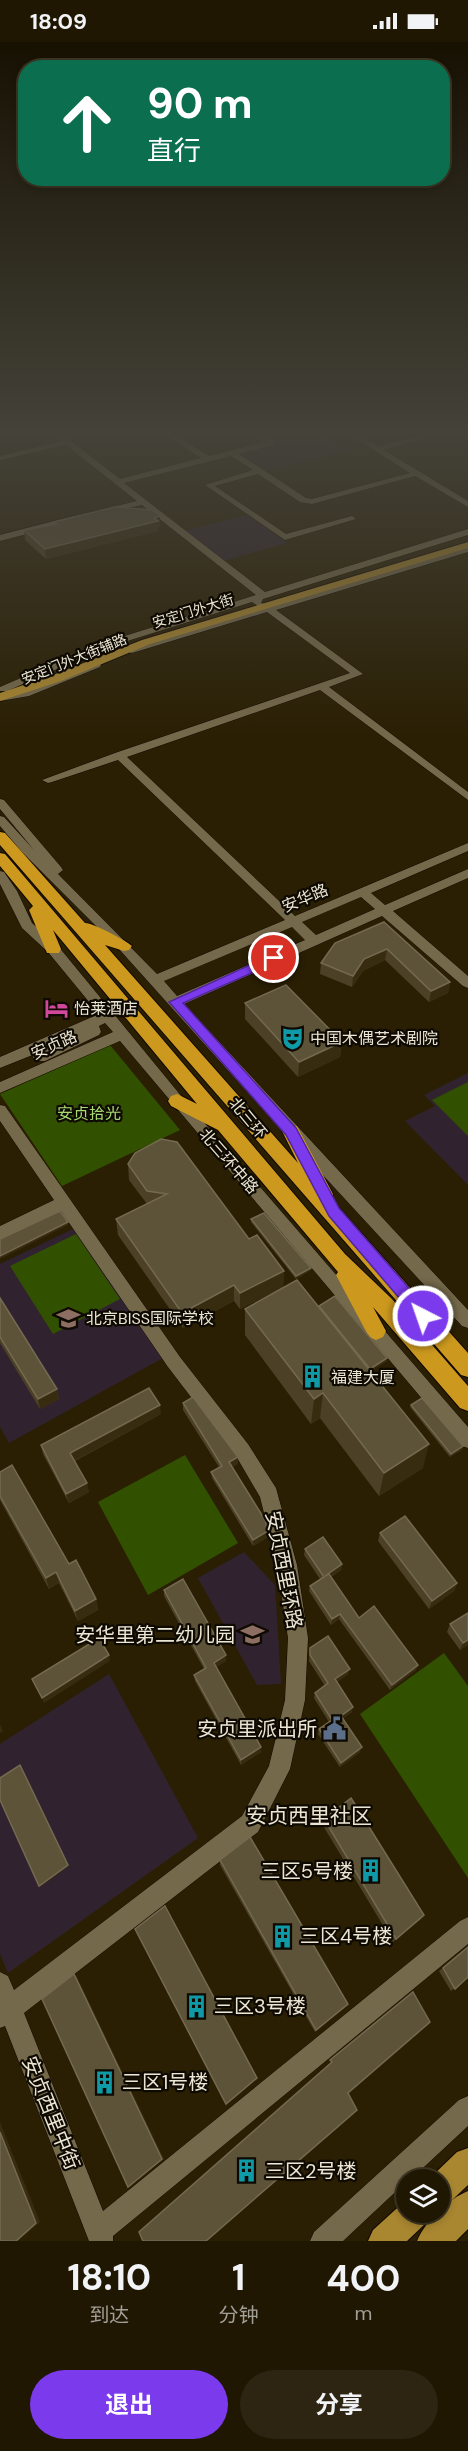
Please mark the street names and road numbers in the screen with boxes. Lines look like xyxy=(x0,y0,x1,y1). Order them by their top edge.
street label: 安定门外大街 xyxy=(150,590,236,632)
street label: 安定门外大街辅路 xyxy=(19,630,129,688)
street label: 安华路 xyxy=(279,879,331,917)
street label: 安贞路 xyxy=(28,1026,80,1064)
street label: 北三环 xyxy=(225,1093,271,1143)
street label: 北三环中路 xyxy=(195,1124,263,1198)
street label: 安贞西里环路 xyxy=(260,1509,308,1631)
street label: 安贞西里中街 xyxy=(16,2052,86,2174)

